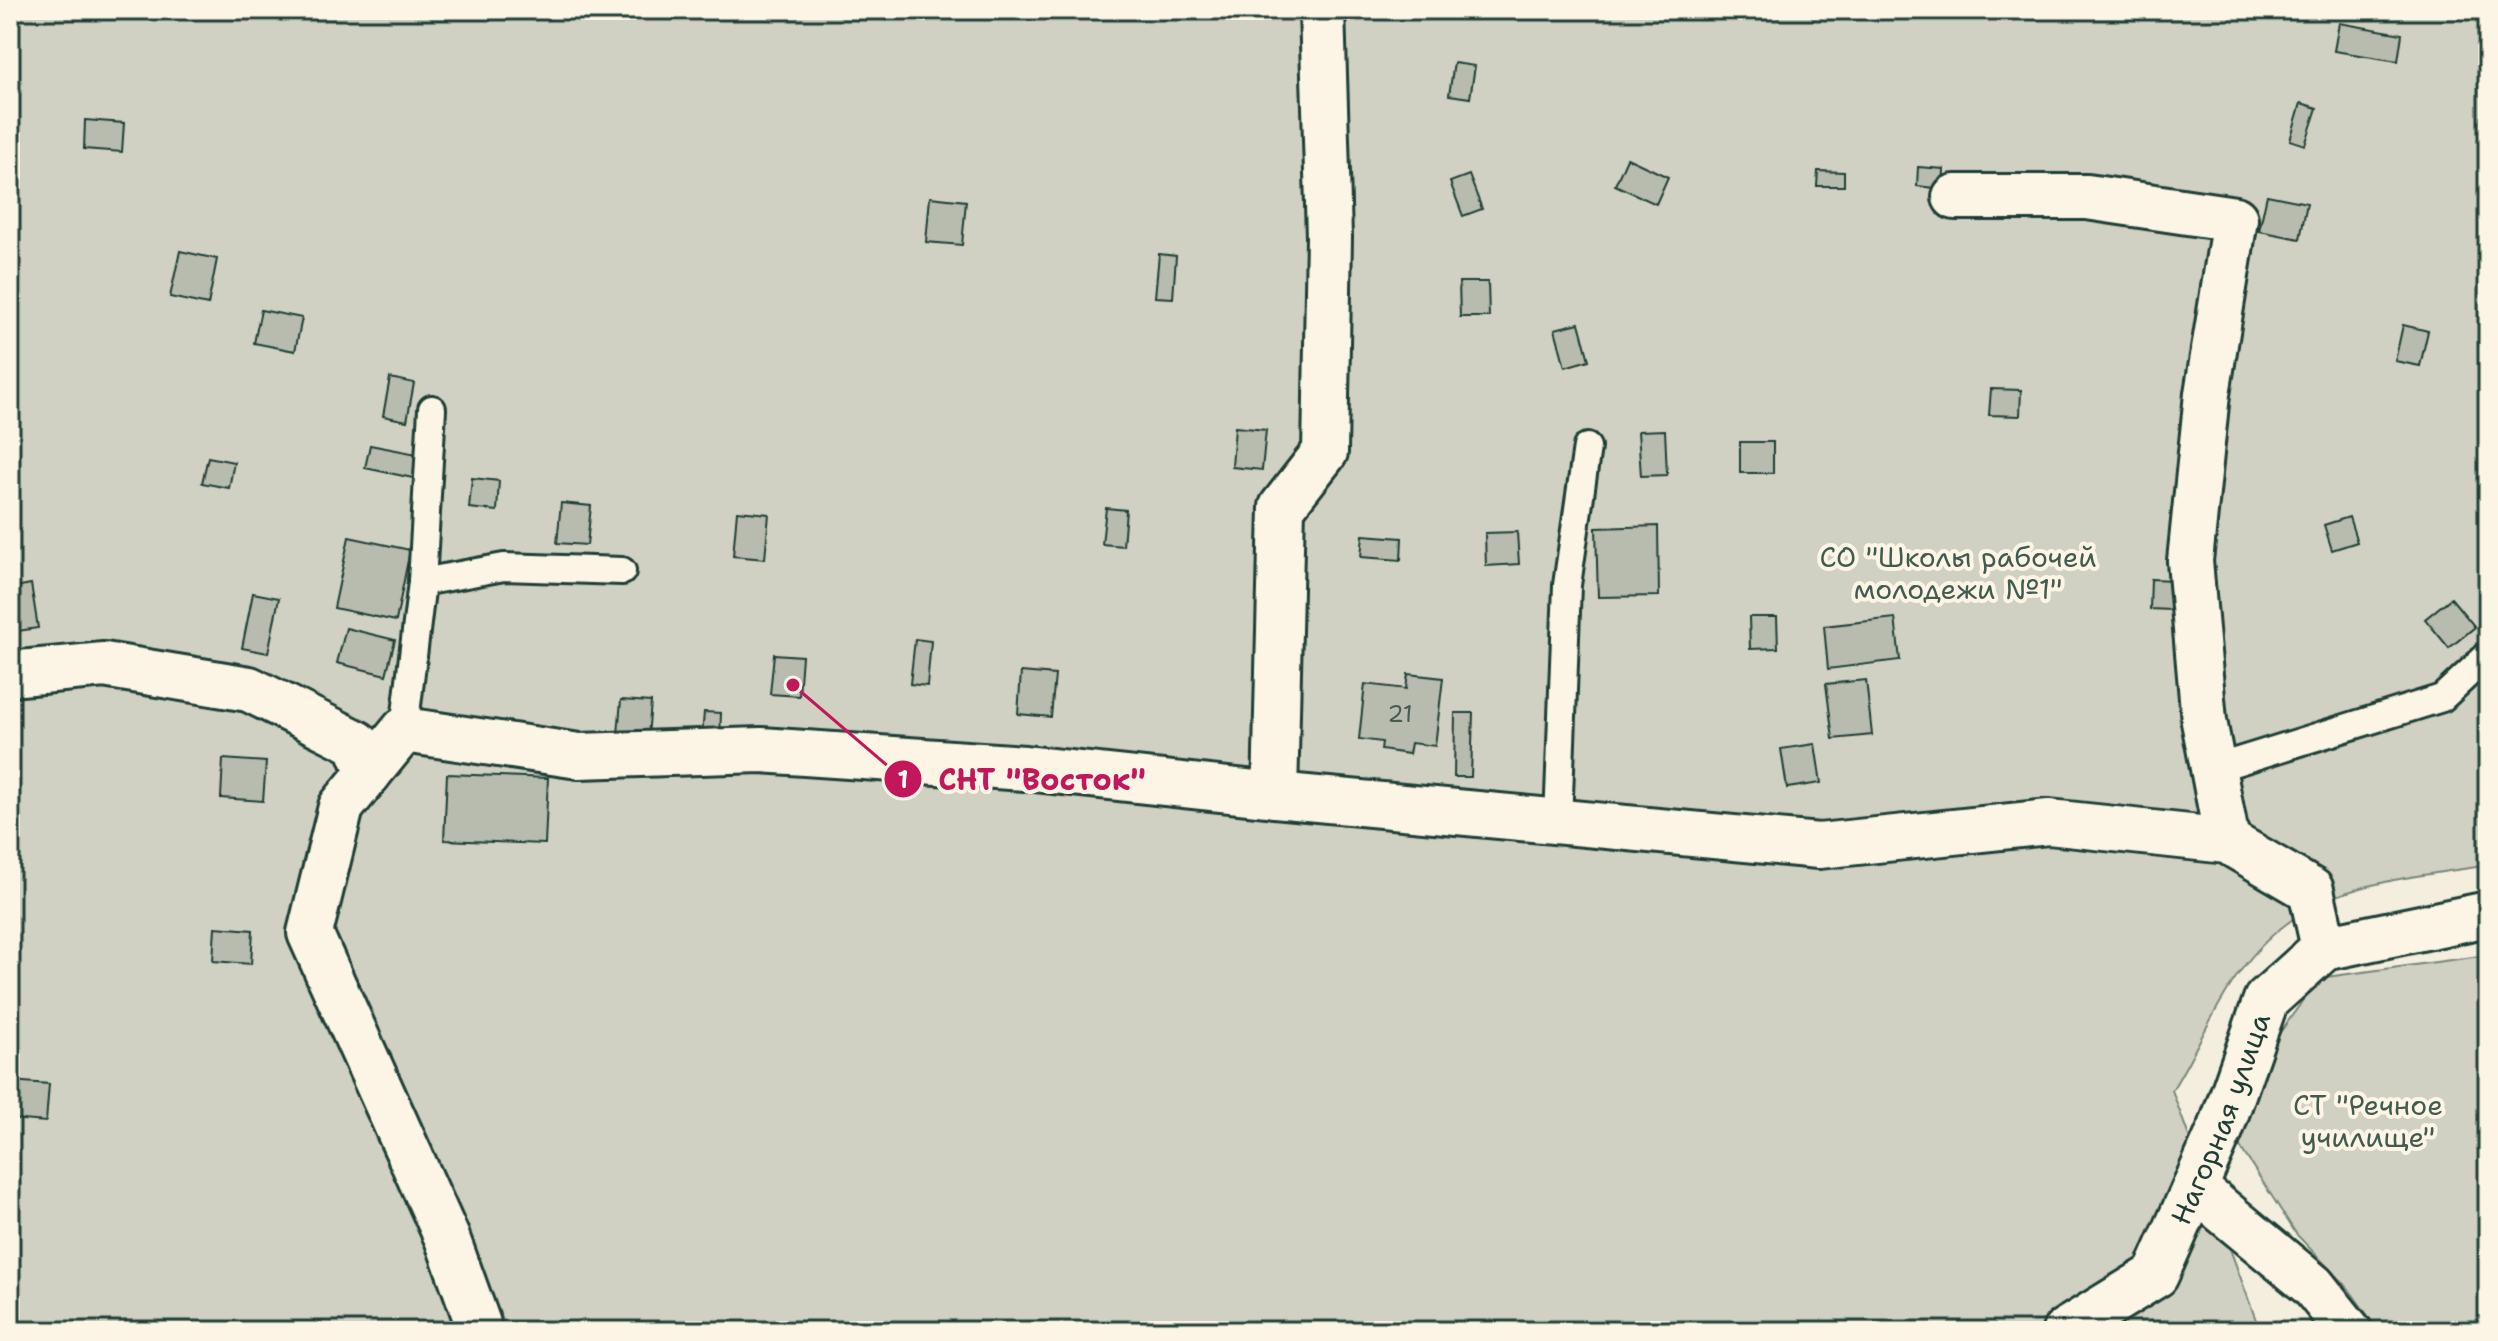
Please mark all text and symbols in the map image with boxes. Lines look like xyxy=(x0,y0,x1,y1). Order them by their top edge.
park label: СО "Школы рабочей молодежи №1" xyxy=(1819,538,2097,608)
house number: 21 xyxy=(1387,698,1413,730)
callout: СНТ "Восток" xyxy=(883,752,1162,806)
text: СНТ "Восток" xyxy=(938,759,1146,800)
text: 1 xyxy=(898,764,908,796)
street label: Нагорная улица xyxy=(2162,1008,2279,1231)
park label: СТ "Речное училище" xyxy=(2293,1086,2443,1156)

